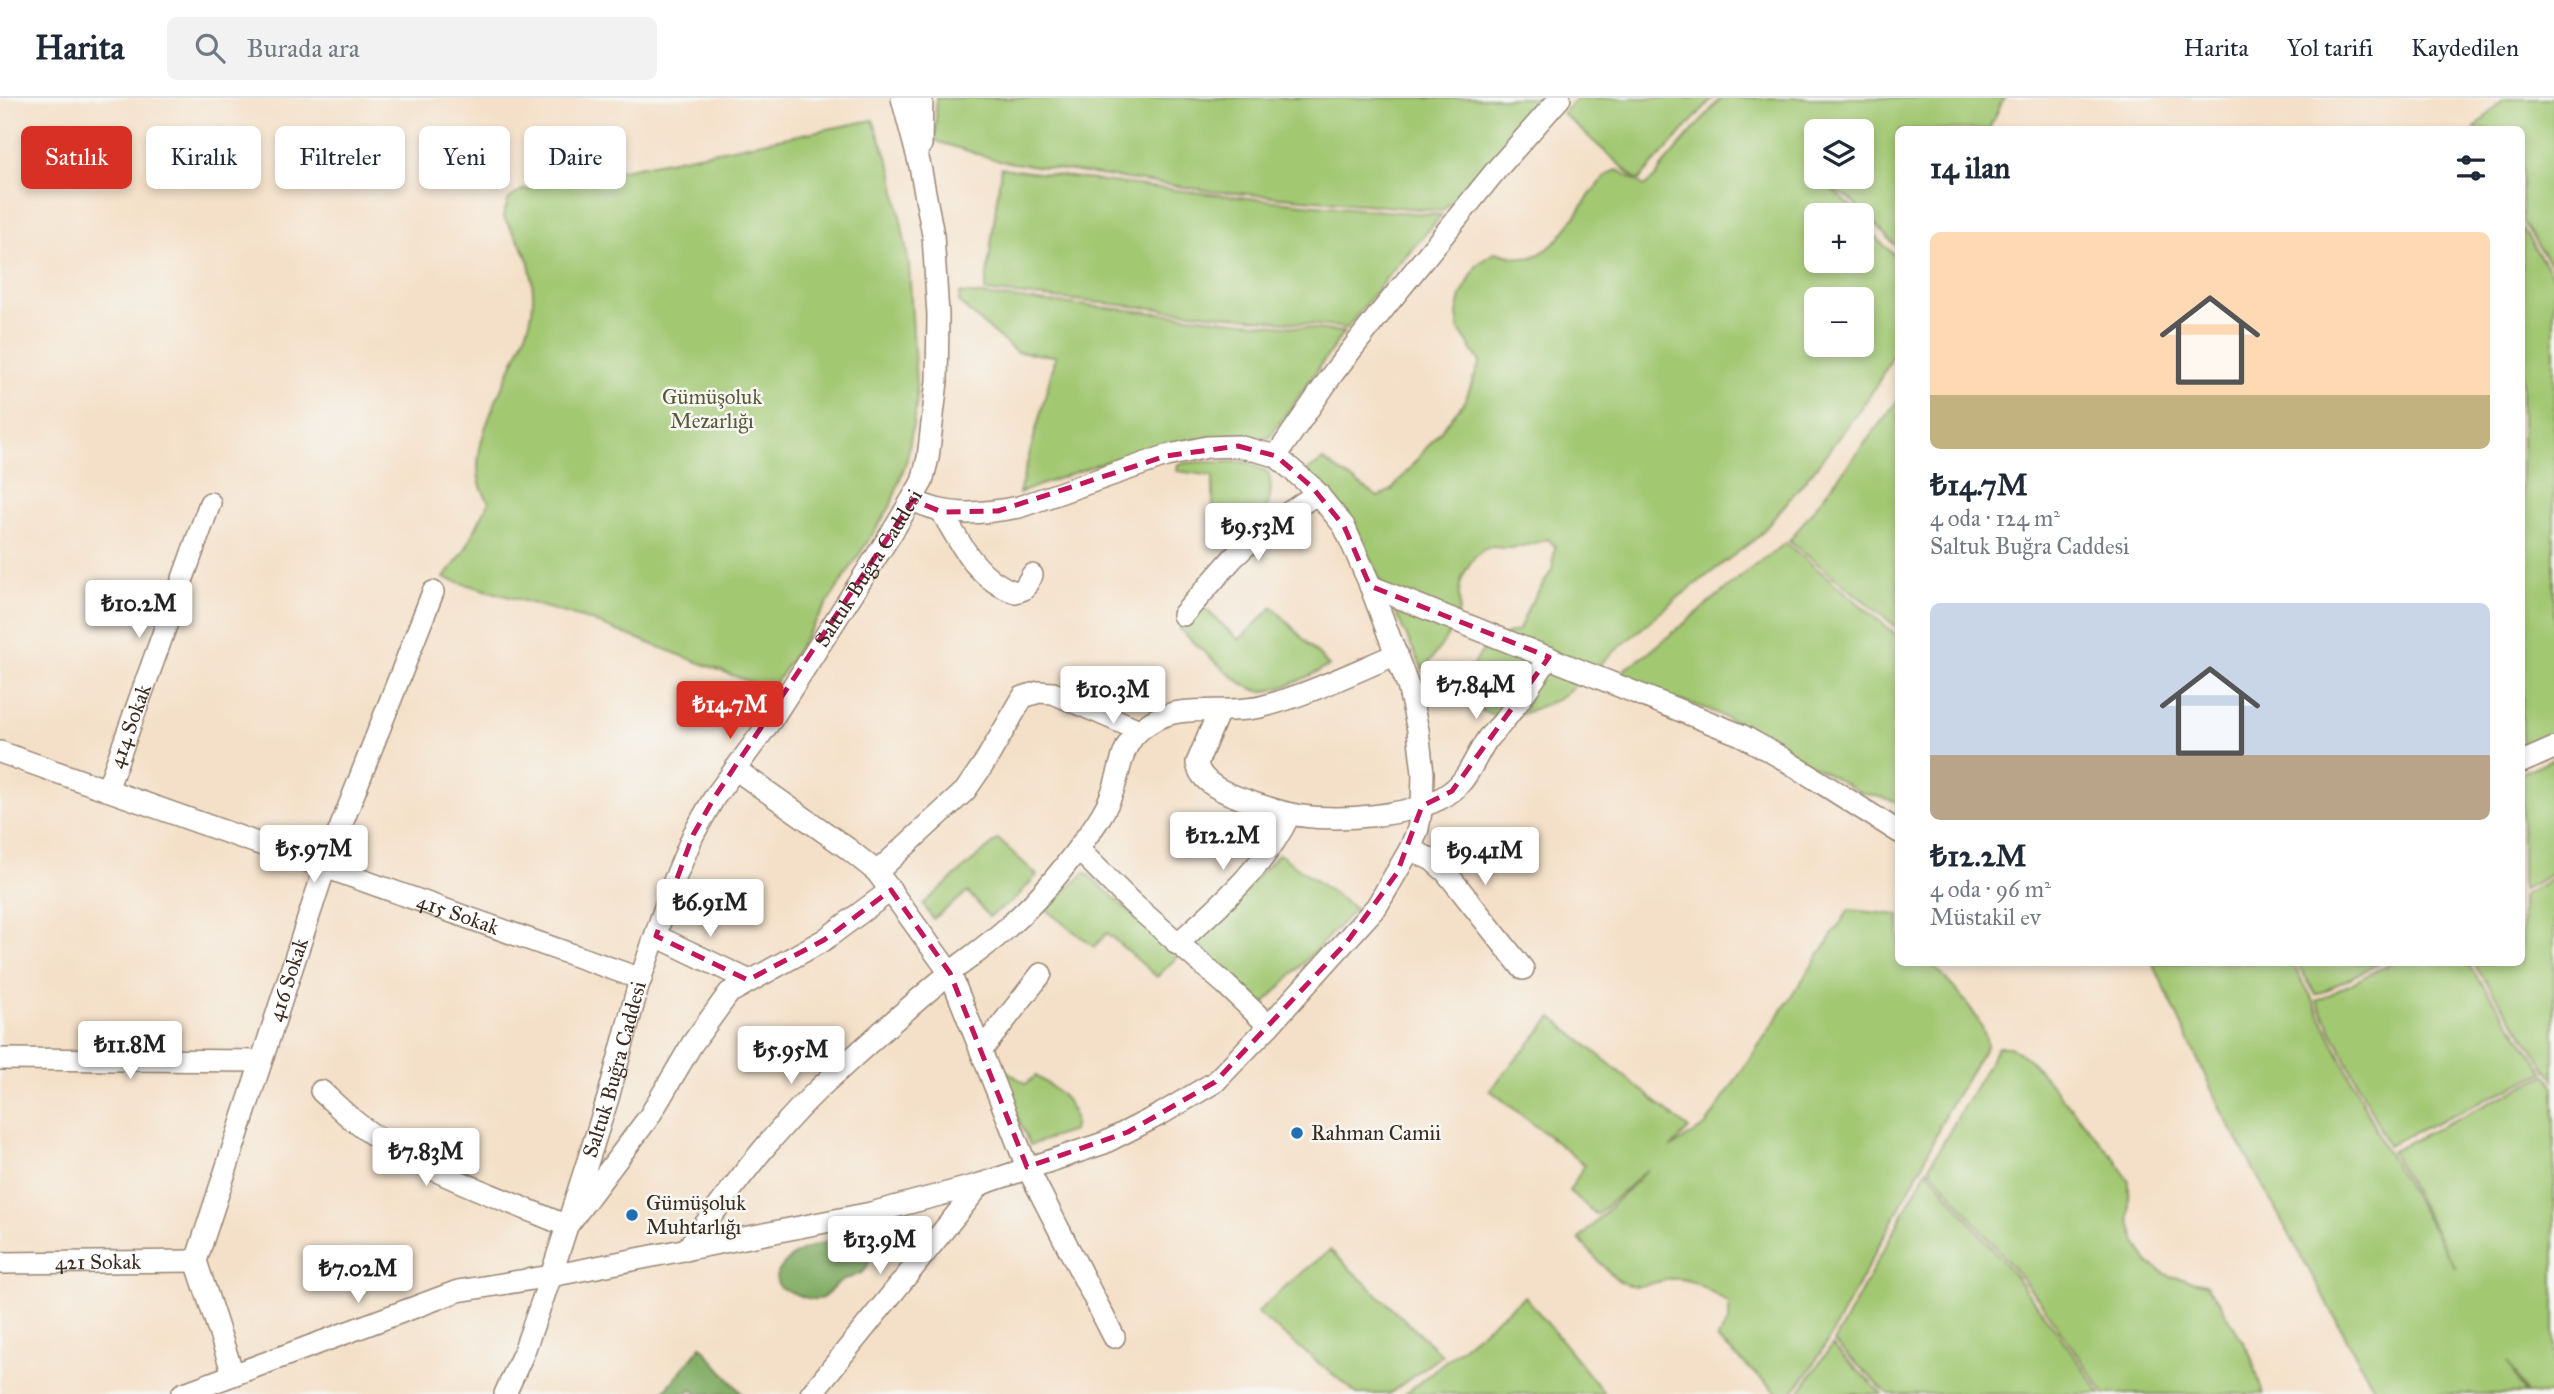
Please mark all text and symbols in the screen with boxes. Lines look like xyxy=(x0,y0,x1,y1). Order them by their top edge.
search box xyxy=(167,17,657,80)
text: Harita xyxy=(35,28,125,68)
icon: search xyxy=(191,29,229,67)
text: Burada ara xyxy=(247,32,360,64)
text: Harita xyxy=(2184,33,2249,63)
text: Yol tarifi xyxy=(2287,33,2373,63)
text: Kaydedilen xyxy=(2411,33,2519,63)
map controls xyxy=(1804,119,1874,357)
button: layers xyxy=(1804,119,1874,189)
chip: Satılık xyxy=(21,126,132,189)
chip: Kiralık xyxy=(146,126,261,189)
chip: Filtreler xyxy=(275,126,405,189)
chip: Yeni xyxy=(419,126,510,189)
chip: Daire xyxy=(524,126,626,189)
icon: filters xyxy=(2452,149,2490,187)
text: 14 ilan xyxy=(1930,150,2010,186)
button: + xyxy=(1804,203,1874,273)
icon: home xyxy=(2147,277,2273,403)
button: − xyxy=(1804,287,1874,357)
park label: Gümüşoluk Mezarlığı xyxy=(662,384,762,434)
text: ₺14.7M xyxy=(1930,467,2028,503)
street label: Saltuk Buğra Caddesi xyxy=(809,484,928,652)
pin: ₺9.53M xyxy=(1201,504,1315,563)
text: 4 oda · 124 m² xyxy=(1930,504,2060,532)
text: ₺9.53M xyxy=(1221,512,1295,540)
text: Saltuk Buğra Caddesi xyxy=(1930,532,2129,560)
pin: ₺10.2M xyxy=(82,580,196,640)
text: ₺10.2M xyxy=(101,589,177,617)
icon: home xyxy=(2147,648,2273,774)
pin: ₺7.84M xyxy=(1419,662,1533,721)
pin: ₺10.3M xyxy=(1056,666,1170,726)
text: ₺7.84M xyxy=(1437,670,1515,698)
text: ₺10.3M xyxy=(1076,675,1150,703)
street label: 414 Sokak xyxy=(103,680,157,772)
pin: ₺14.7M xyxy=(673,682,787,741)
text: ₺14.7M xyxy=(693,690,767,718)
pin: ₺12.2M xyxy=(1166,812,1280,872)
text: ₺12.2M xyxy=(1186,821,1260,849)
pin: ₺5.97M xyxy=(257,826,371,885)
pin: ₺9.41M xyxy=(1428,828,1542,887)
text: ₺5.97M xyxy=(276,834,352,862)
text: ₺9.41M xyxy=(1447,836,1523,864)
text: ₺12.2M xyxy=(1930,838,2026,874)
text: 4 oda · 96 m² xyxy=(1930,875,2051,903)
pin: ₺6.91M xyxy=(653,880,767,939)
street label: 415 Sokak xyxy=(414,888,503,941)
text: ₺6.91M xyxy=(673,888,747,916)
text: Müstakil ev xyxy=(1930,903,2041,931)
street label: 416 Sokak xyxy=(262,934,314,1025)
street label: Saltuk Buğra Caddesi xyxy=(577,978,652,1161)
pin: ₺11.8M xyxy=(73,1021,187,1081)
pin: ₺5.95M xyxy=(734,1026,848,1086)
text: ₺11.8M xyxy=(94,1030,166,1058)
text: ₺5.95M xyxy=(754,1035,828,1063)
place label: Rahman Camii xyxy=(1311,1120,1441,1146)
marker: Rahman Camii xyxy=(1289,1125,1305,1141)
pin: ₺7.83M xyxy=(369,1128,483,1188)
text: ₺7.83M xyxy=(388,1137,464,1165)
place label: Gümüşoluk Muhtarlığı xyxy=(646,1190,746,1240)
marker: Gümüşoluk Muhtarlığı xyxy=(624,1207,640,1223)
pin: ₺13.9M xyxy=(823,1216,937,1276)
text: ₺13.9M xyxy=(844,1225,916,1253)
pin: ₺7.02M xyxy=(301,1246,415,1305)
street label: 421 Sokak xyxy=(55,1249,141,1275)
text: ₺7.02M xyxy=(319,1254,397,1282)

